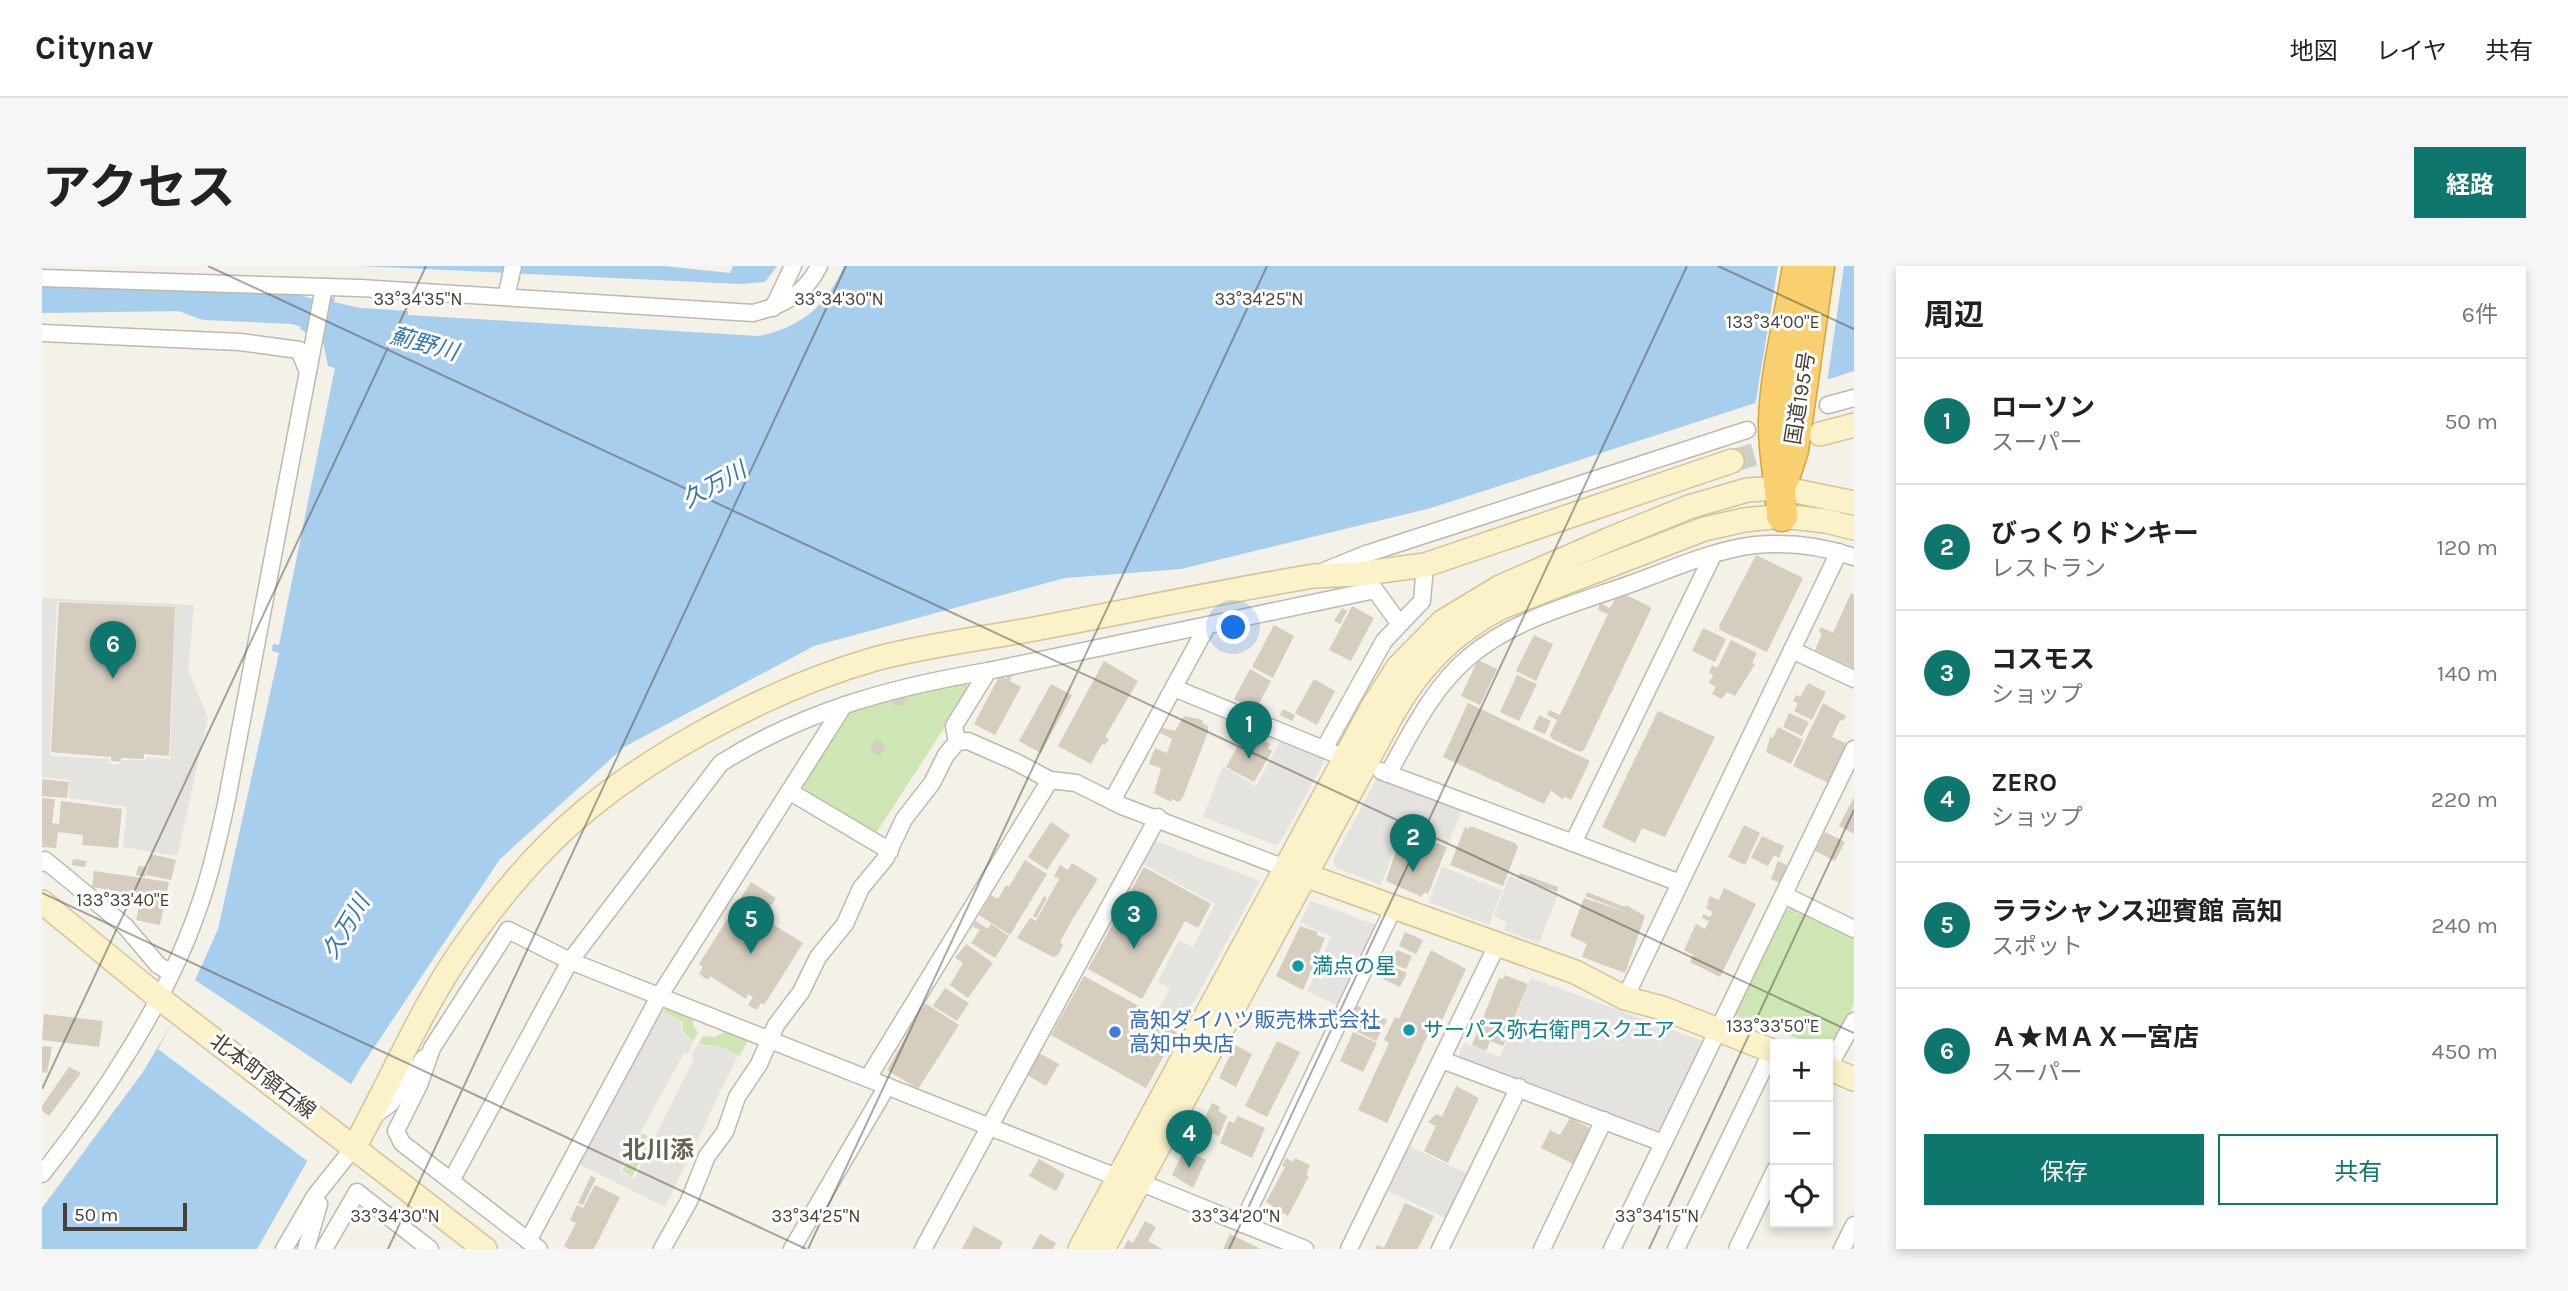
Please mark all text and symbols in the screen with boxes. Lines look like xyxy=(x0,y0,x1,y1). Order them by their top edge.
text: Citynav xyxy=(35,29,153,67)
text: 地図 xyxy=(2290,37,2338,65)
text: レイヤ xyxy=(2376,37,2447,65)
text: 共有 xyxy=(2485,37,2533,65)
button: 経路 xyxy=(2414,147,2526,218)
text: アクセス xyxy=(42,159,236,216)
text: 33°34'35"N xyxy=(373,288,463,310)
text: 33°34'30"N xyxy=(794,288,884,310)
text: 33°34'25"N xyxy=(1215,288,1303,310)
text: 周辺 xyxy=(1924,297,1984,333)
text: 6件 xyxy=(2462,301,2498,328)
text: 133°34'00"E xyxy=(1726,311,1820,333)
water label: 薊野川 xyxy=(387,322,464,367)
street label: 国道195号 xyxy=(1781,350,1819,446)
text: ローソン xyxy=(1991,392,2095,423)
text: 1 xyxy=(1943,408,1951,435)
text: 50 m xyxy=(2444,408,2498,435)
text: スーパー xyxy=(1991,429,2083,456)
water label: 久万川 xyxy=(677,455,753,514)
text: びっくりドンキー xyxy=(1991,518,2199,549)
text: 2 xyxy=(1940,534,1954,561)
text: 120 m xyxy=(2436,534,2498,561)
text: レストラン xyxy=(1991,555,2106,582)
your location xyxy=(1216,610,1250,644)
pin: 6 xyxy=(90,621,136,679)
text: コスモス xyxy=(1991,644,2095,675)
text: 3 xyxy=(1940,660,1954,687)
text: 140 m xyxy=(2437,660,2498,687)
text: ショップ xyxy=(1991,681,2083,708)
pin: 1 xyxy=(1226,701,1272,759)
text: ZERO xyxy=(1991,767,2057,798)
text: 4 xyxy=(1940,786,1954,813)
text: 220 m xyxy=(2431,786,2498,813)
text: ショップ xyxy=(1991,804,2083,831)
pin: 2 xyxy=(1390,814,1436,872)
water label: 久万川 xyxy=(317,888,377,964)
text: 133°33'40"E xyxy=(76,889,170,911)
pin: 3 xyxy=(1111,891,1157,949)
pin: 5 xyxy=(728,896,774,954)
text: ララシャンス迎賓館 高知 xyxy=(1991,896,2283,927)
text: 5 xyxy=(1940,912,1954,939)
text: 240 m xyxy=(2431,912,2498,939)
text: スポット xyxy=(1991,933,2083,960)
place label: 満点の星 xyxy=(1312,954,1396,978)
marker: 満点の星 xyxy=(1290,958,1306,974)
place label: 高知ダイハツ販売株式会社 高知中央店 xyxy=(1129,1008,1381,1056)
text: 133°33'50"E xyxy=(1726,1015,1820,1037)
place label: サーパス弥右衛門スクエア xyxy=(1423,1018,1675,1042)
marker: サーパス弥右衛門スクエア xyxy=(1401,1022,1417,1038)
text: Ａ★ＭＡＸ一宮店 xyxy=(1991,1022,2199,1053)
marker: 高知ダイハツ販売株式会社 高知中央店 xyxy=(1107,1024,1123,1040)
street label: 北本町領石線 xyxy=(205,1029,321,1123)
text: 6 xyxy=(1940,1038,1954,1065)
text: 450 m xyxy=(2432,1038,2498,1065)
map controls xyxy=(1770,1039,1833,1228)
button: + xyxy=(1770,1039,1833,1102)
text: スーパー xyxy=(1991,1059,2083,1086)
button: − xyxy=(1770,1102,1833,1165)
pin: 4 xyxy=(1166,1110,1212,1168)
button: 保存 xyxy=(1924,1134,2204,1205)
button: 共有 xyxy=(2218,1134,2498,1205)
district label: 北川添 xyxy=(622,1136,694,1164)
button: locate xyxy=(1770,1165,1833,1228)
scale bar xyxy=(63,1200,187,1232)
text: 50 m xyxy=(74,1204,118,1226)
text: 33°34'30"N xyxy=(350,1205,440,1227)
text: 33°34'25"N xyxy=(772,1205,860,1227)
text: 33°34'20"N xyxy=(1191,1205,1281,1227)
text: 33°34'15"N xyxy=(1615,1205,1699,1227)

